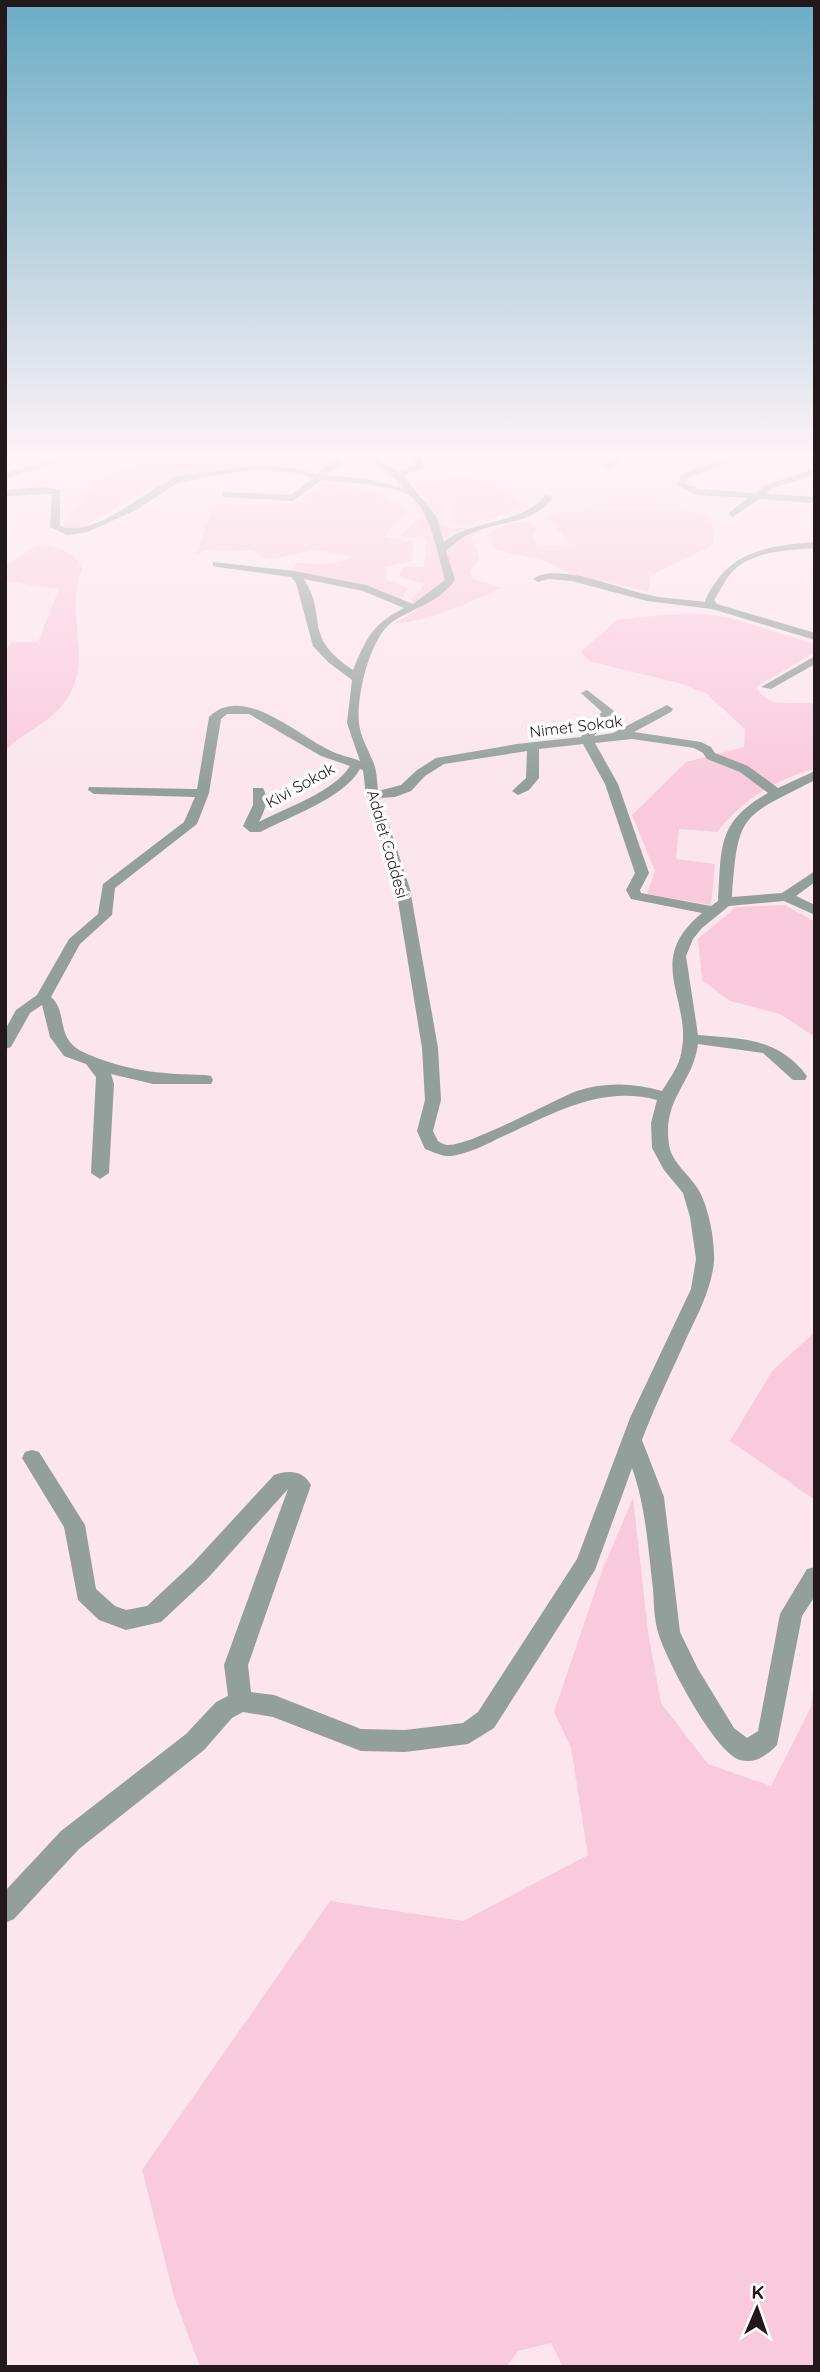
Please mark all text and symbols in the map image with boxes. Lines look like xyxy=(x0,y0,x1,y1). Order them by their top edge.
street label: Nimet Sokak xyxy=(528,710,624,742)
street label: Kivi Sokak xyxy=(262,758,338,812)
street label: Adalet Caddesi xyxy=(363,788,413,900)
north arrow xyxy=(722,2274,792,2344)
text: K xyxy=(751,2280,764,2304)

